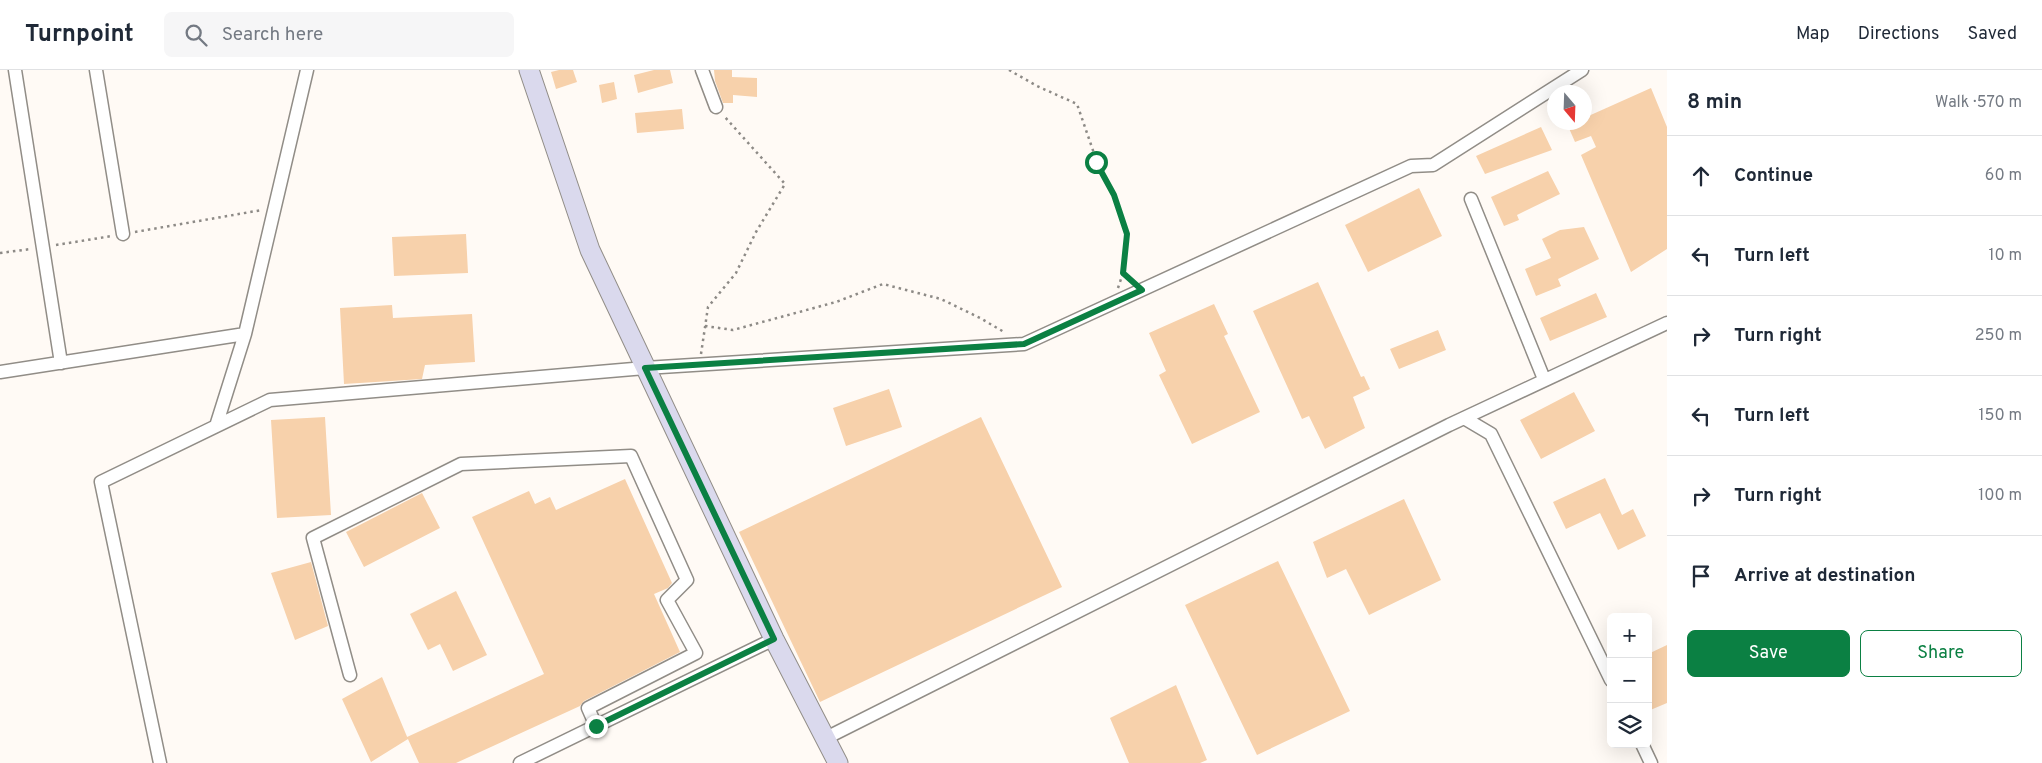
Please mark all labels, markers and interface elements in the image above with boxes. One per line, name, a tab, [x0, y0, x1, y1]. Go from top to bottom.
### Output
search box	[164, 12, 514, 57]
text: Turnpoint	[25, 20, 134, 50]
icon: search	[182, 21, 210, 49]
text: Search here	[222, 23, 323, 47]
text: Map	[1796, 23, 1830, 46]
text: Directions	[1858, 23, 1940, 46]
text: Saved	[1968, 23, 2017, 46]
north arrow	[1547, 85, 1592, 130]
text: 8 min	[1687, 89, 1742, 116]
text: Walk · 570 m	[1935, 93, 2022, 113]
route start	[1085, 151, 1108, 174]
icon: ahead	[1687, 162, 1715, 190]
text: Continue	[1734, 164, 1813, 188]
text: 60 m	[1985, 166, 2022, 186]
icon: left	[1687, 242, 1715, 270]
text: Turn left	[1734, 244, 1810, 268]
text: 10 m	[1988, 246, 2022, 266]
icon: right	[1687, 322, 1715, 350]
text: Turn right	[1734, 324, 1822, 348]
text: 250 m	[1975, 326, 2022, 346]
icon: left	[1687, 402, 1715, 430]
text: Turn left	[1734, 404, 1810, 428]
text: 150 m	[1979, 406, 2022, 426]
icon: right	[1687, 482, 1715, 510]
text: Turn right	[1734, 484, 1822, 508]
text: 100 m	[1978, 486, 2022, 506]
icon: arrive	[1687, 562, 1715, 590]
text: Arrive at destination	[1734, 564, 1915, 588]
map controls	[1607, 613, 1652, 748]
button: +	[1607, 613, 1652, 658]
button: Save	[1687, 630, 1850, 677]
button: Share	[1860, 630, 2022, 677]
button: −	[1607, 658, 1652, 703]
button: layers	[1607, 703, 1652, 748]
route end	[585, 715, 608, 738]

